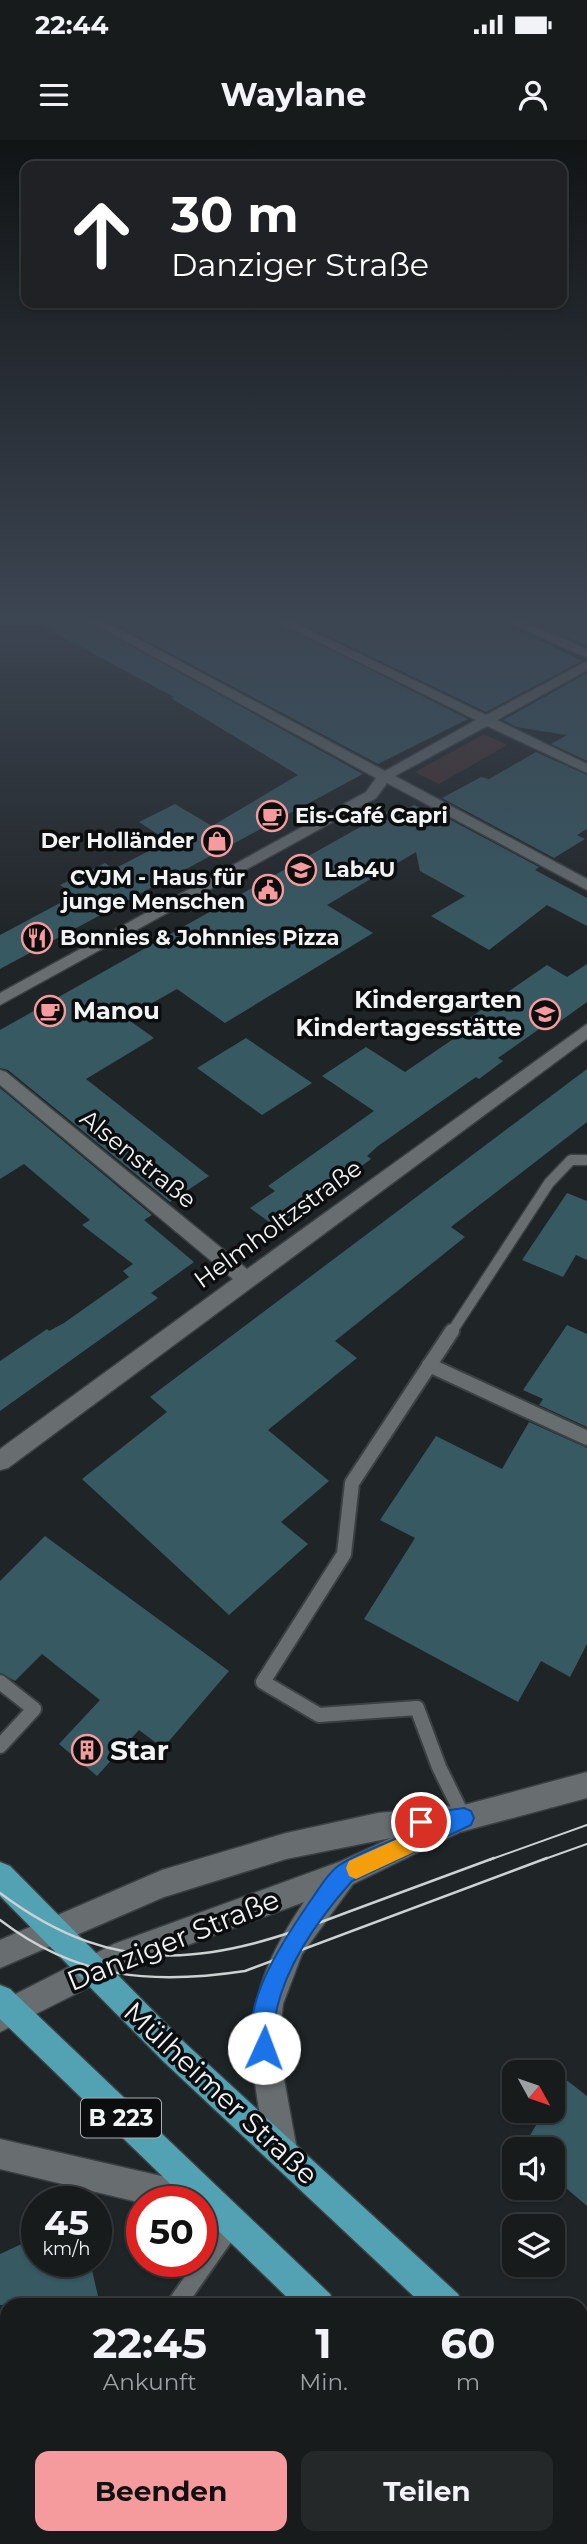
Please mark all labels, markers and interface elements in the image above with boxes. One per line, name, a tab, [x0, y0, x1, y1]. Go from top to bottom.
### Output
text: 22:44	[35, 9, 108, 41]
text: Waylane	[221, 75, 366, 114]
icon: menu	[35, 76, 73, 114]
icon: person	[514, 76, 552, 114]
text: 30 m	[171, 185, 299, 244]
icon: ahead	[56, 189, 147, 280]
text: Danziger Straße	[171, 245, 429, 284]
cafe icon: Eis-Café Capri	[255, 799, 289, 833]
place label: Eis-Café Capri	[295, 803, 448, 828]
shop icon: Der Holländer	[200, 824, 234, 858]
place label: Der Holländer	[41, 828, 194, 853]
school or university icon: Lab4U	[284, 853, 318, 887]
place label: Lab4U	[324, 857, 395, 882]
place label: CVJM - Haus für junge Menschen	[60, 865, 245, 914]
public building icon: CVJM - Haus für junge Menschen	[251, 873, 285, 907]
restaurant icon: Bonnies & Johnnies Pizza	[20, 921, 54, 955]
place label: Bonnies & Johnnies Pizza	[60, 925, 340, 950]
place label: Kindergarten Kindertagesstätte	[295, 985, 522, 1042]
cafe icon: Manou	[33, 994, 67, 1028]
place label: Manou	[73, 996, 160, 1025]
school or university icon: Kindergarten Kindertagesstätte	[528, 997, 562, 1031]
street label: Alsenstraße	[74, 1103, 202, 1214]
street label: Helmholtzstraße	[188, 1153, 367, 1294]
building icon: Star	[70, 1733, 104, 1767]
place label: Star	[110, 1733, 169, 1767]
pin	[391, 1792, 451, 1852]
icon: arrive	[402, 1803, 440, 1841]
street label: Danziger Straße	[62, 1882, 284, 1998]
street label: Mülheimer Straße	[117, 1994, 325, 2192]
position arrow	[227, 2011, 301, 2085]
north arrow	[502, 2060, 565, 2123]
map controls	[502, 2060, 565, 2277]
road number: B 223	[81, 2098, 161, 2137]
button: sound	[502, 2137, 565, 2200]
speed limit sign: 50	[126, 2186, 217, 2277]
text: 45	[44, 2201, 89, 2244]
button: layers	[502, 2214, 565, 2277]
text: km/h	[42, 2238, 91, 2260]
text: 22:45	[92, 2317, 207, 2369]
text: 1	[315, 2317, 332, 2369]
text: 60	[440, 2317, 496, 2369]
text: Ankunft	[103, 2368, 197, 2396]
text: Min.	[299, 2368, 348, 2396]
text: m	[456, 2368, 480, 2396]
button: Beenden	[35, 2451, 287, 2531]
button: Teilen	[301, 2451, 553, 2531]

